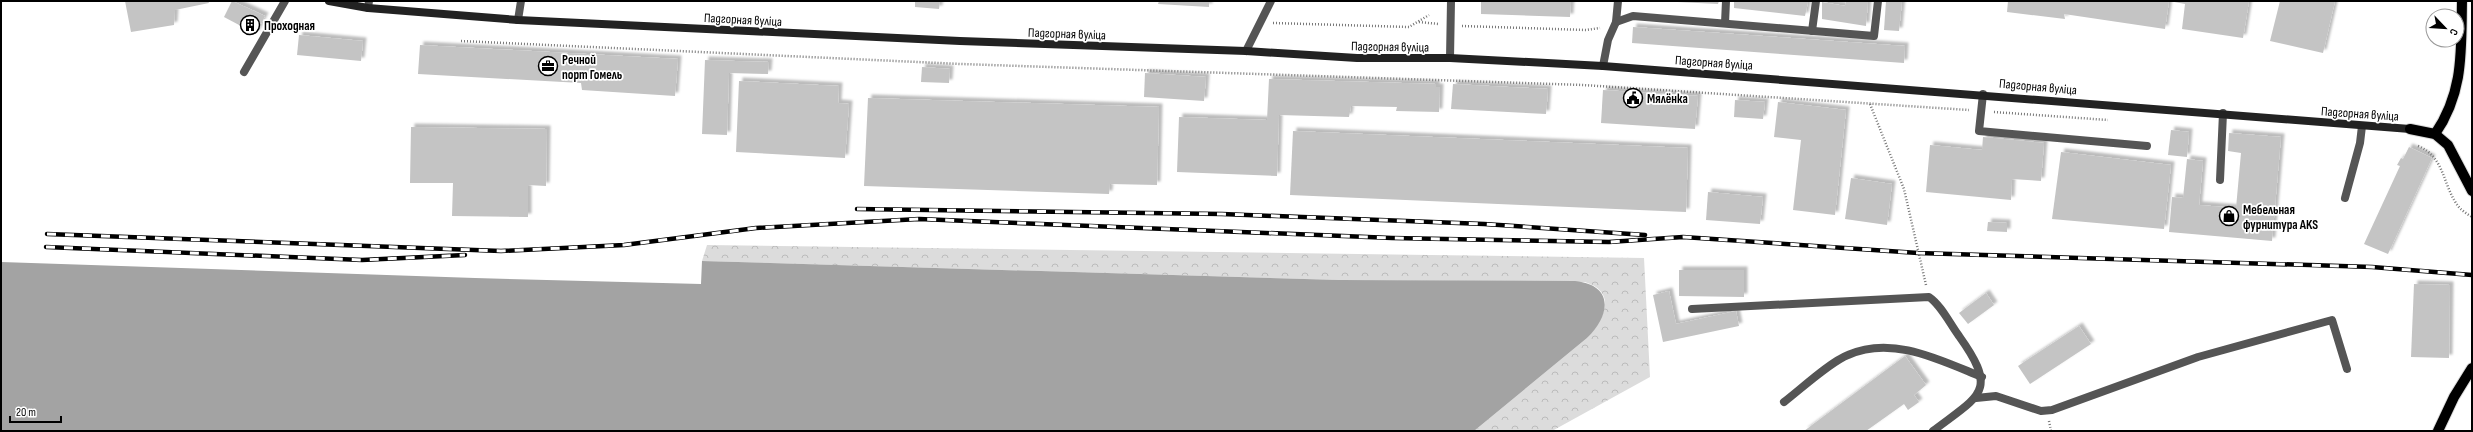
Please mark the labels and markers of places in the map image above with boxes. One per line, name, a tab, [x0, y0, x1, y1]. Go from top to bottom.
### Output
building icon: Проходная	[239, 14, 261, 36]
place label: Проходная	[264, 18, 315, 34]
place label: Речной порт Гомель	[562, 52, 623, 83]
office icon: Речной порт Гомель	[537, 55, 559, 77]
public building icon: Мялёнка	[1622, 87, 1644, 109]
place label: Мялёнка	[1647, 91, 1688, 107]
place label: Мебельная фурнитура AKS	[2243, 202, 2318, 233]
shop icon: Мебельная фурнитура AKS	[2218, 205, 2240, 227]

